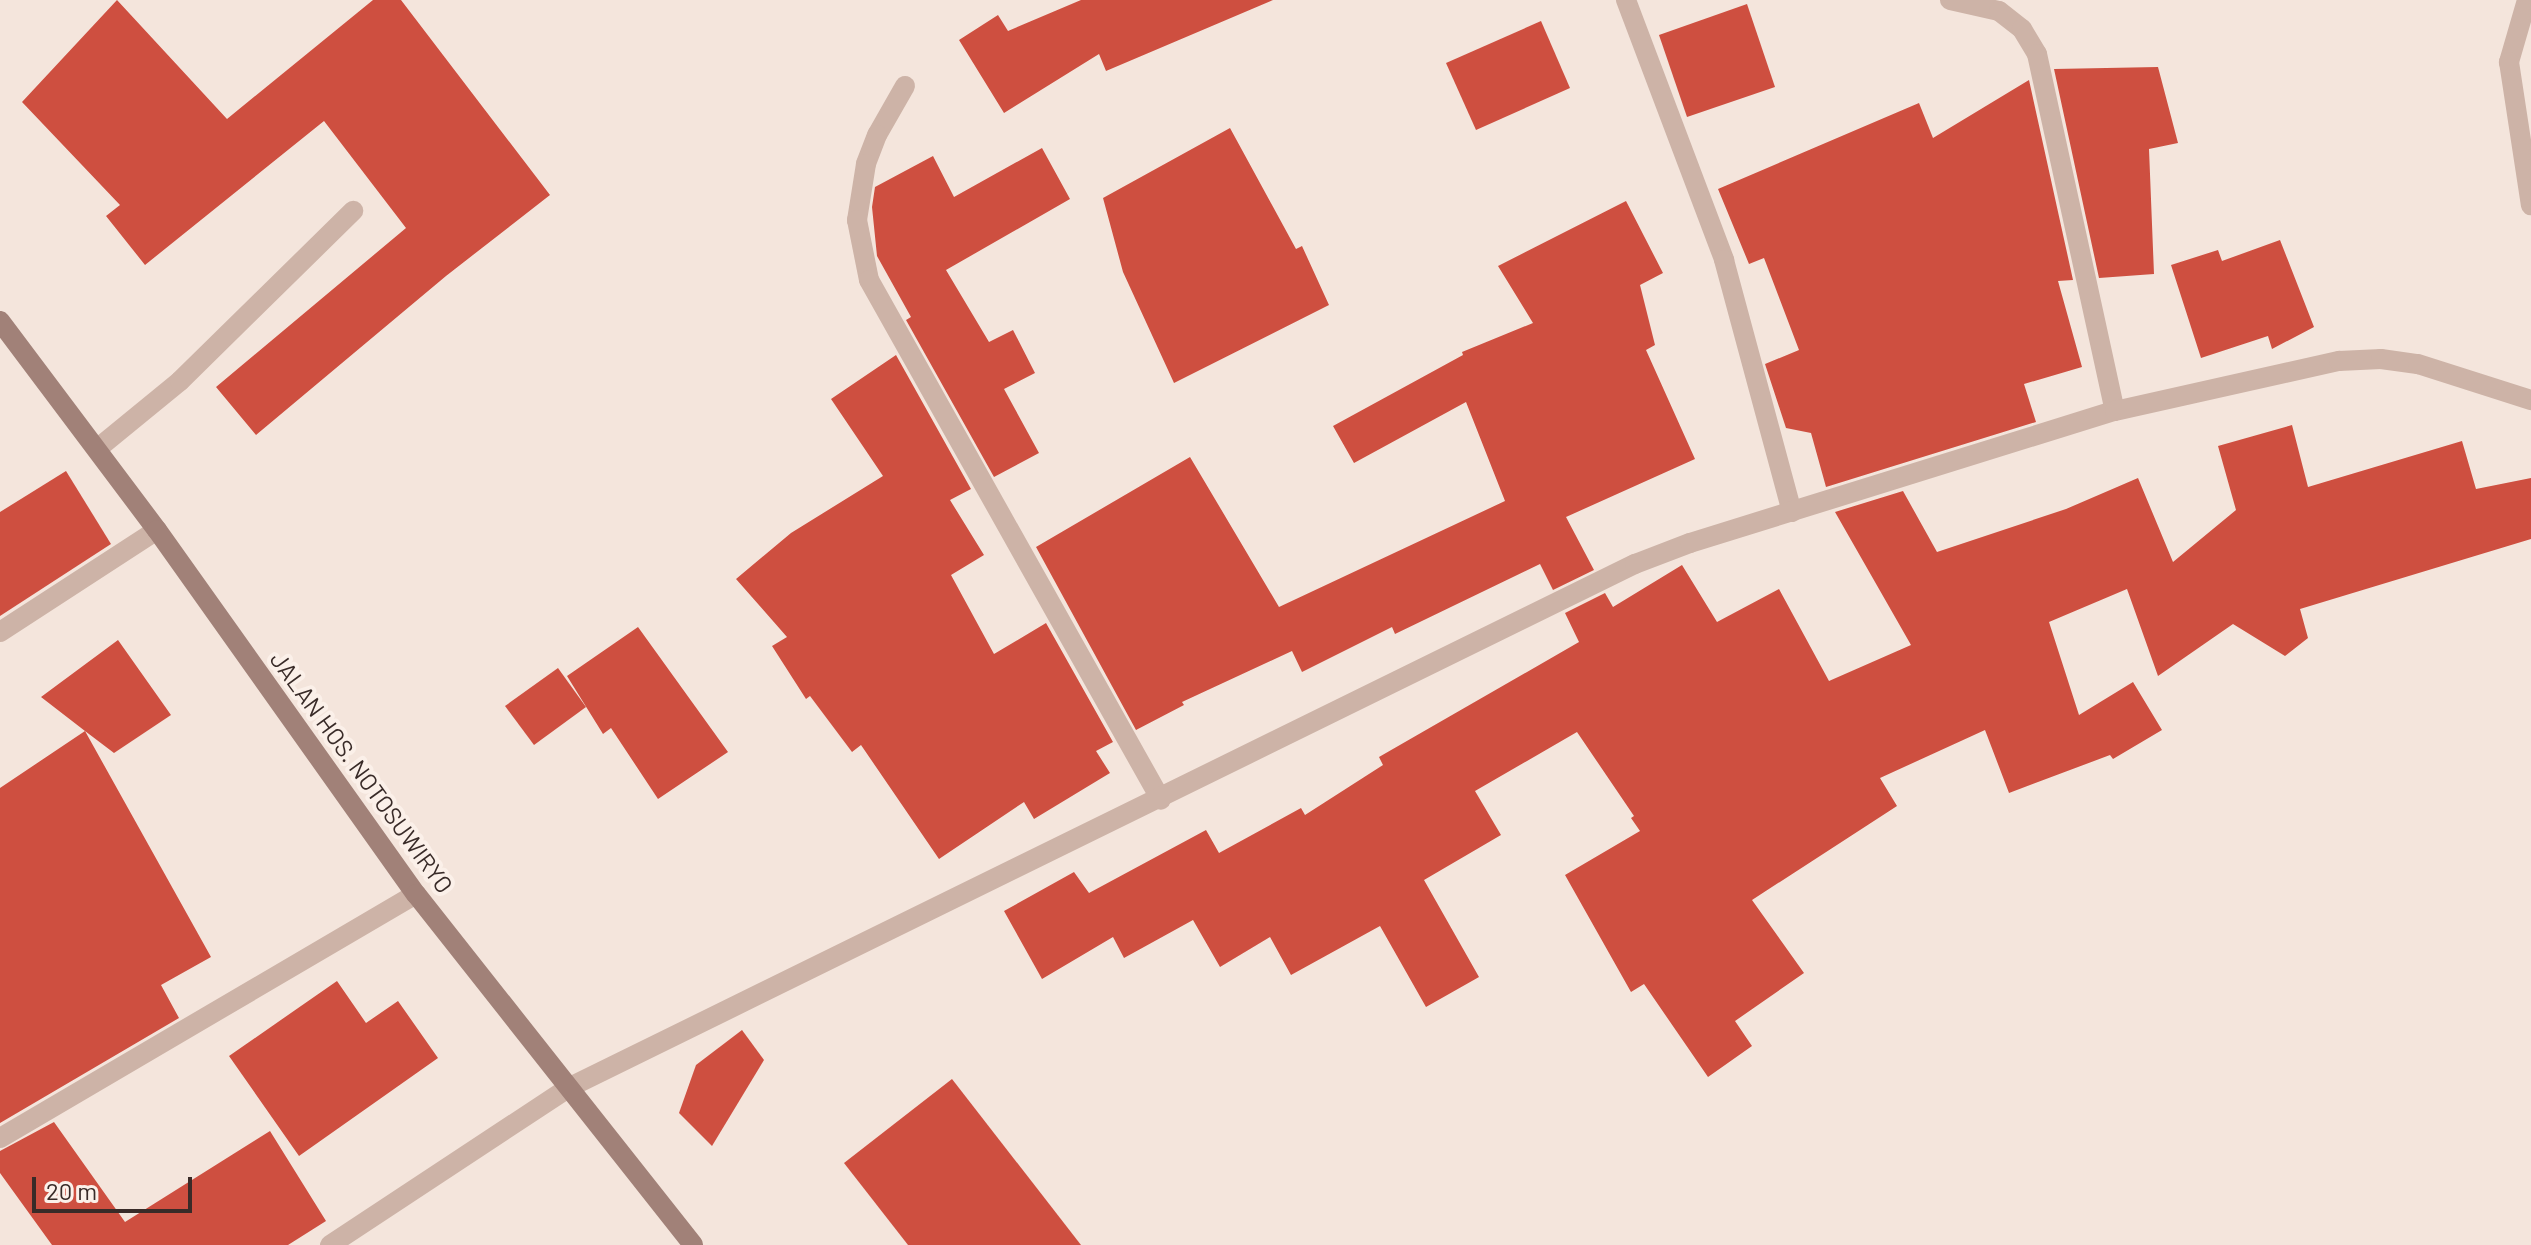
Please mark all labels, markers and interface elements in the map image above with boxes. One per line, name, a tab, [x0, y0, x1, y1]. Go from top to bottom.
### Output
street label: JALAN HOS. NOTOSUWIRYO	[265, 646, 459, 898]
scale bar	[36, 1161, 196, 1211]
text: 20 m	[46, 1176, 97, 1205]

